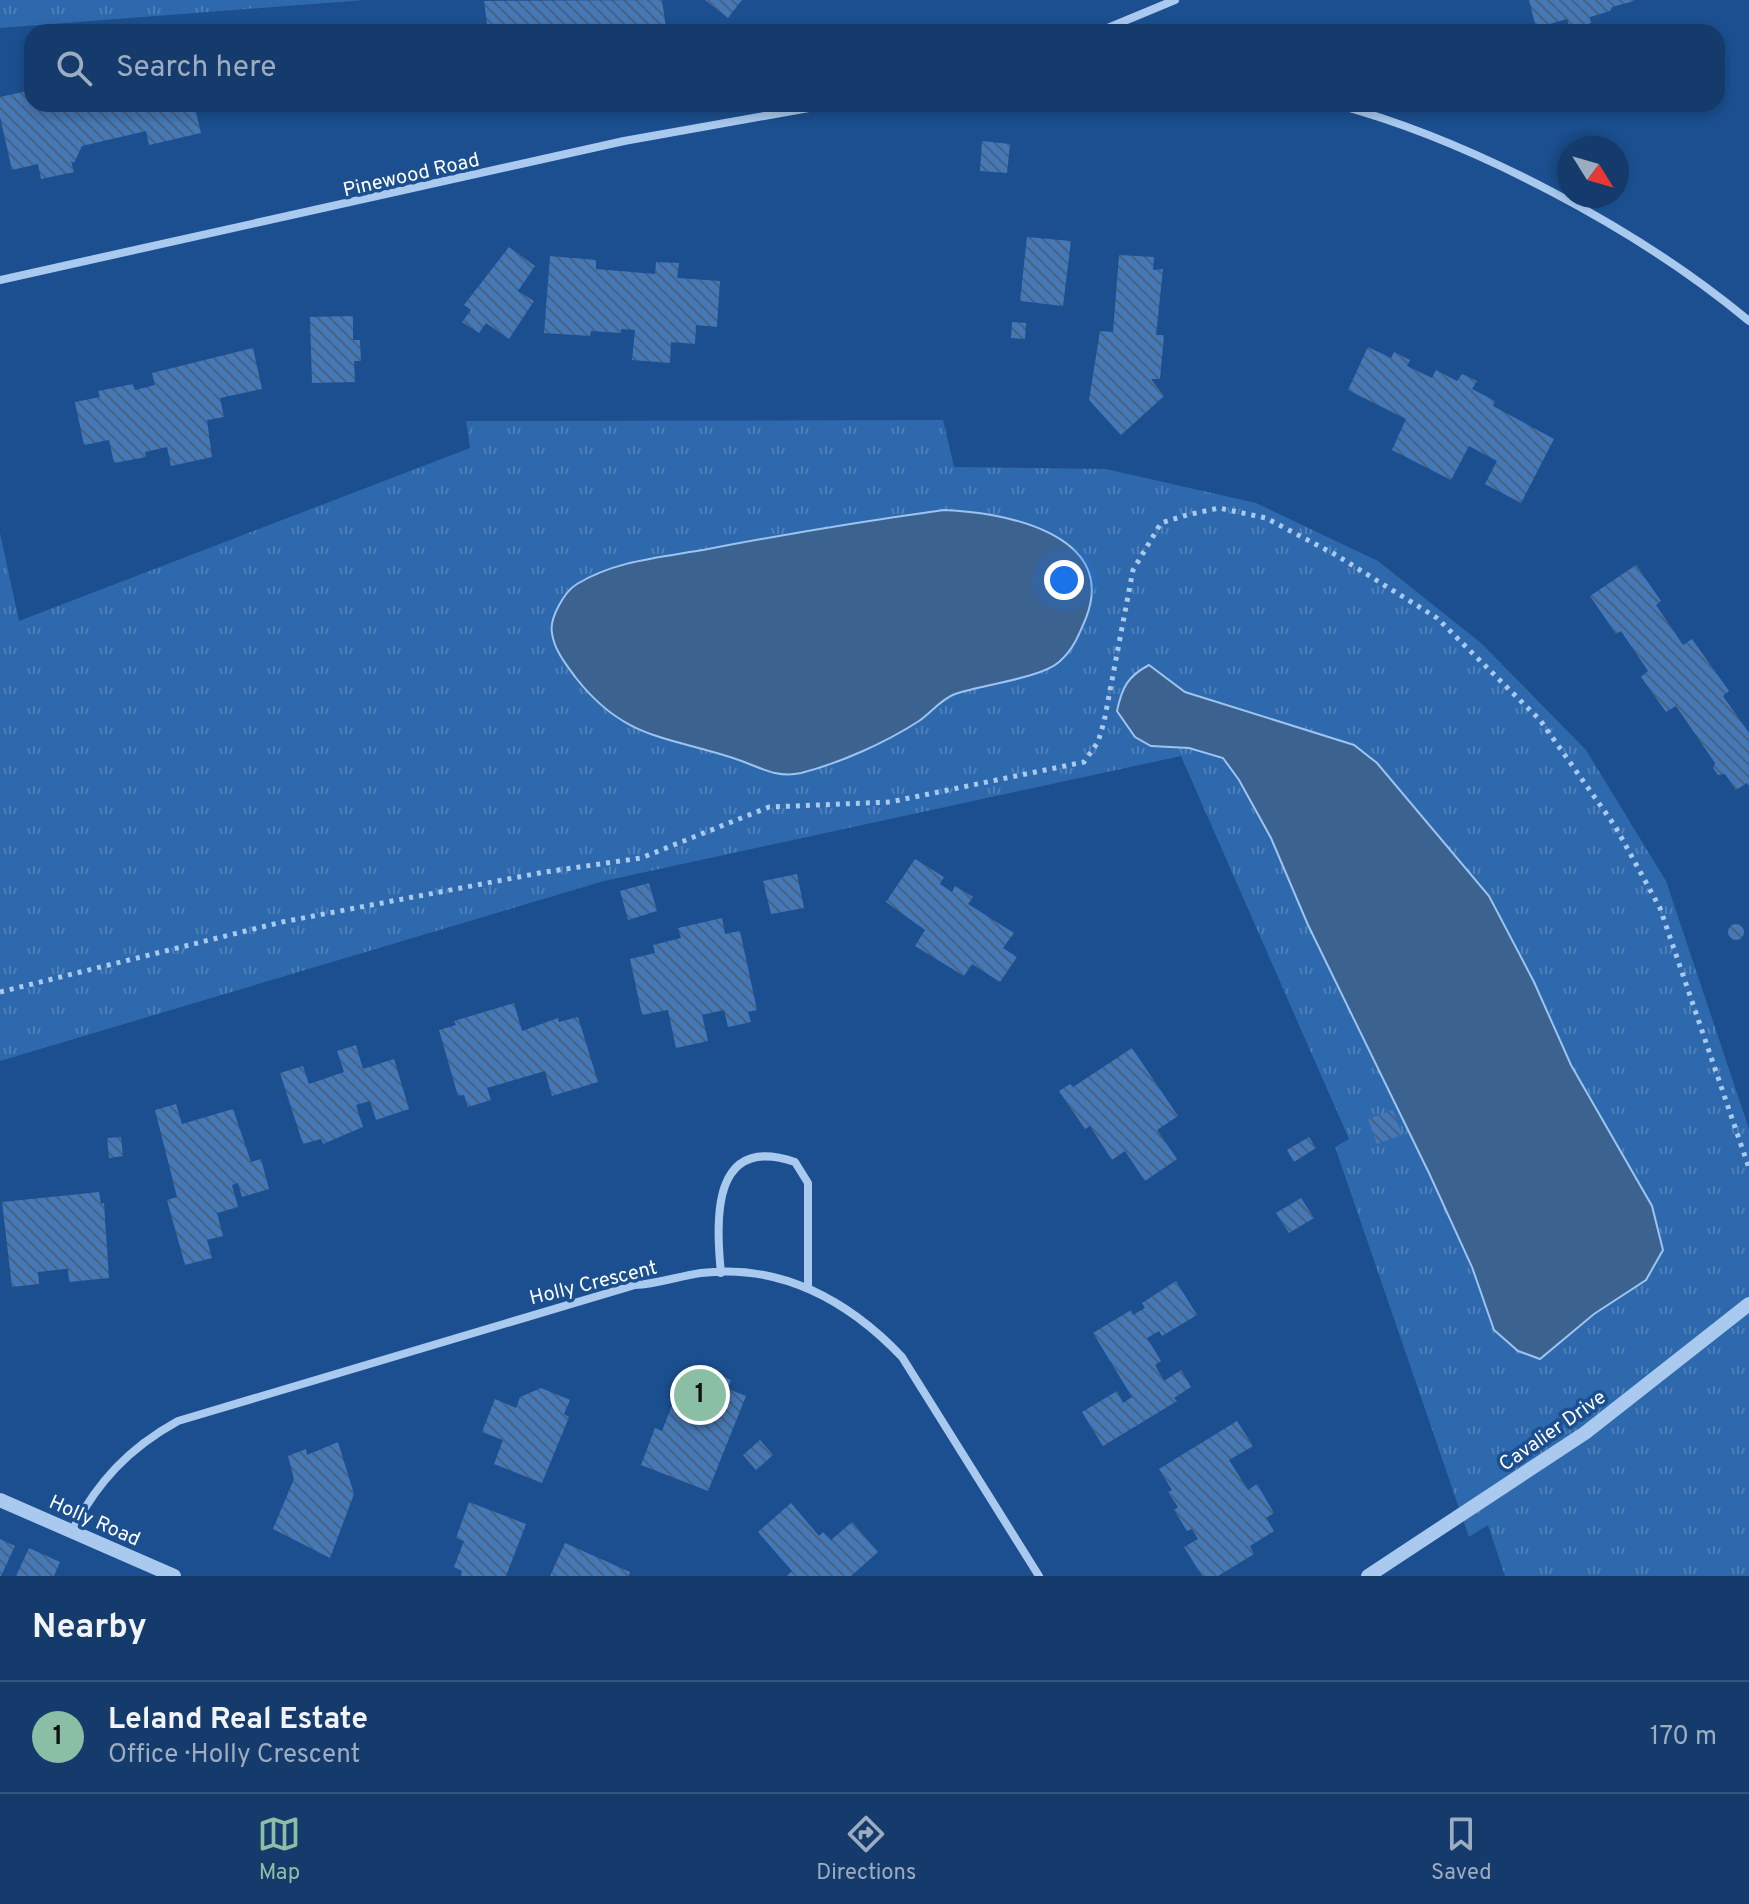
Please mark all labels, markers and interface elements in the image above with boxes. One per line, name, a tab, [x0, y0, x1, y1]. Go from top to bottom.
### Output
search box	[24, 24, 1725, 112]
icon: search	[52, 46, 96, 90]
text: Search here	[116, 50, 276, 87]
north arrow	[1557, 136, 1629, 208]
street label: Pinewood Road	[341, 148, 482, 204]
your location	[1044, 560, 1084, 600]
street label: Holly Crescent	[527, 1256, 660, 1312]
pin: 1	[674, 1365, 726, 1425]
street label: Cavalier Drive	[1495, 1385, 1612, 1478]
street label: Holly Road	[44, 1490, 144, 1553]
text: Nearby	[32, 1607, 147, 1650]
text: Leland Real Estate	[108, 1702, 368, 1739]
text: 1	[53, 1721, 63, 1754]
text: 170 m	[1650, 1721, 1717, 1754]
text: Office · Holly Crescent	[108, 1739, 360, 1772]
tab: Map	[257, 1812, 301, 1887]
tab: Directions	[816, 1812, 916, 1887]
tab: Saved	[1431, 1812, 1492, 1887]

